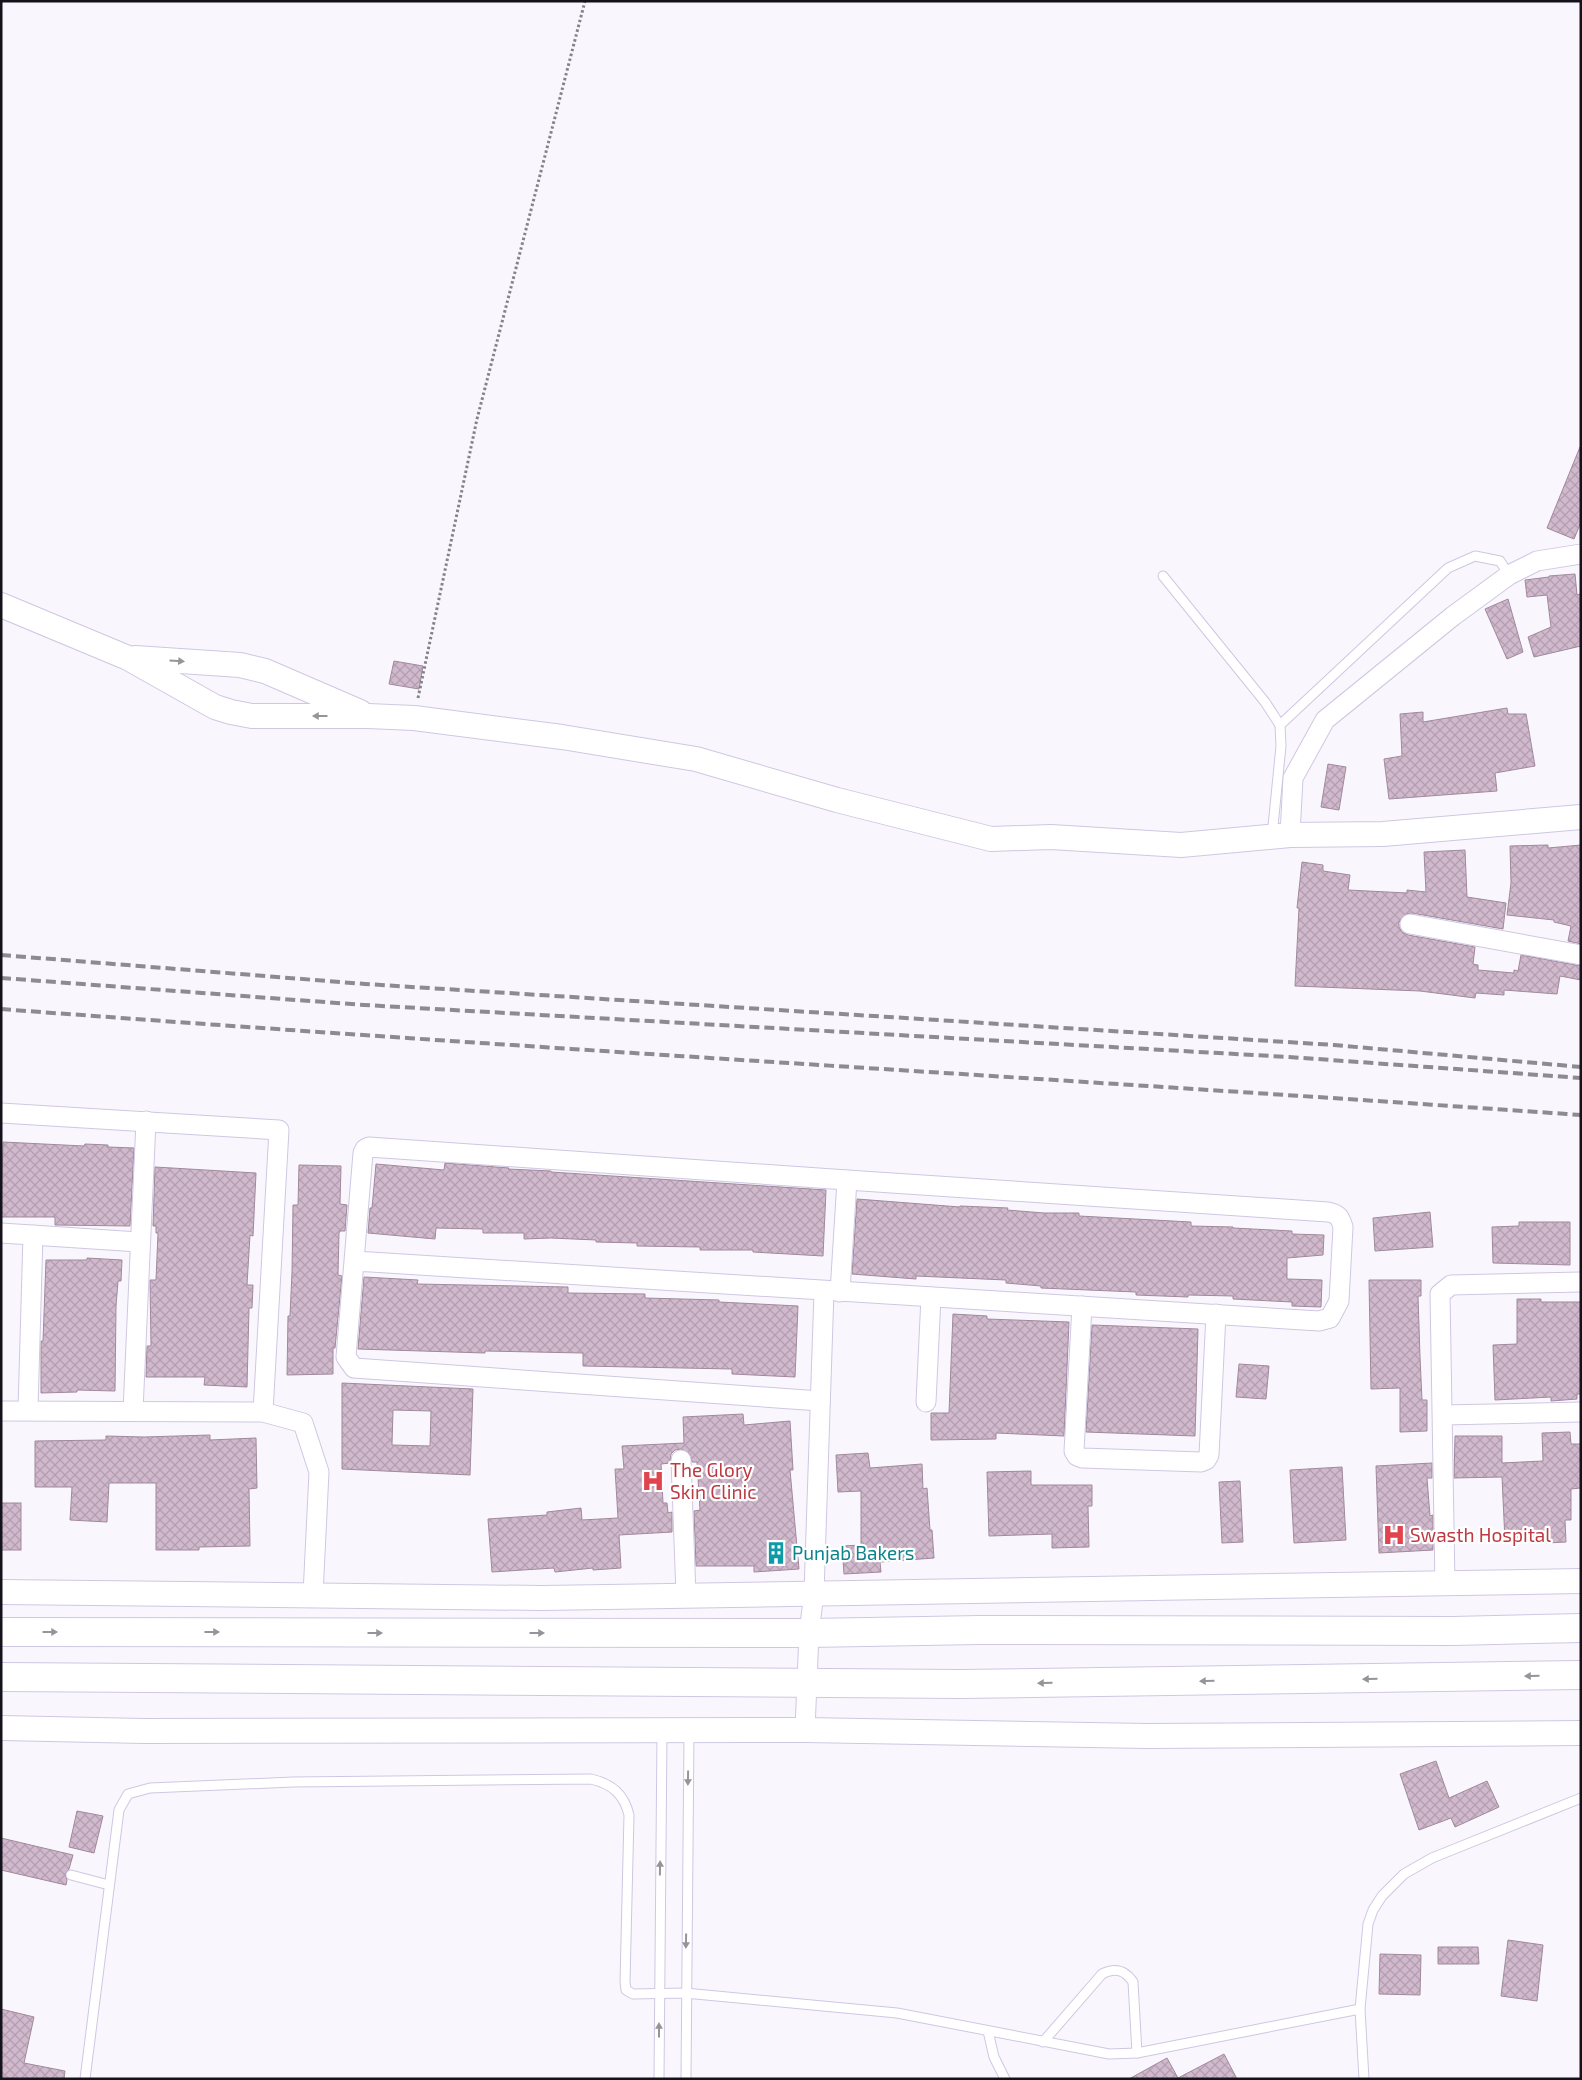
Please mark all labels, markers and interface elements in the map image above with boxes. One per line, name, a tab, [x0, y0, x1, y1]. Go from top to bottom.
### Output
one-way arrow	[169, 657, 185, 665]
one-way arrow	[311, 712, 327, 720]
place label: The Glory Skin Clinic	[670, 1458, 757, 1503]
hospital icon: The Glory Skin Clinic	[640, 1468, 666, 1494]
hospital icon: Swasth Hospital	[1381, 1522, 1407, 1548]
place label: Swasth Hospital	[1410, 1523, 1551, 1546]
building icon: Punjab Bakers	[763, 1540, 789, 1566]
place label: Punjab Bakers	[792, 1541, 914, 1564]
one-way arrow	[42, 1628, 58, 1636]
one-way arrow	[205, 1628, 221, 1636]
one-way arrow	[367, 1629, 383, 1637]
one-way arrow	[530, 1629, 546, 1637]
one-way arrow	[1524, 1672, 1540, 1680]
one-way arrow	[1361, 1675, 1377, 1683]
one-way arrow	[1199, 1677, 1215, 1685]
one-way arrow	[1036, 1679, 1052, 1687]
one-way arrow	[684, 1770, 692, 1786]
one-way arrow	[656, 1859, 664, 1875]
one-way arrow	[682, 1933, 690, 1949]
one-way arrow	[655, 2022, 663, 2038]

